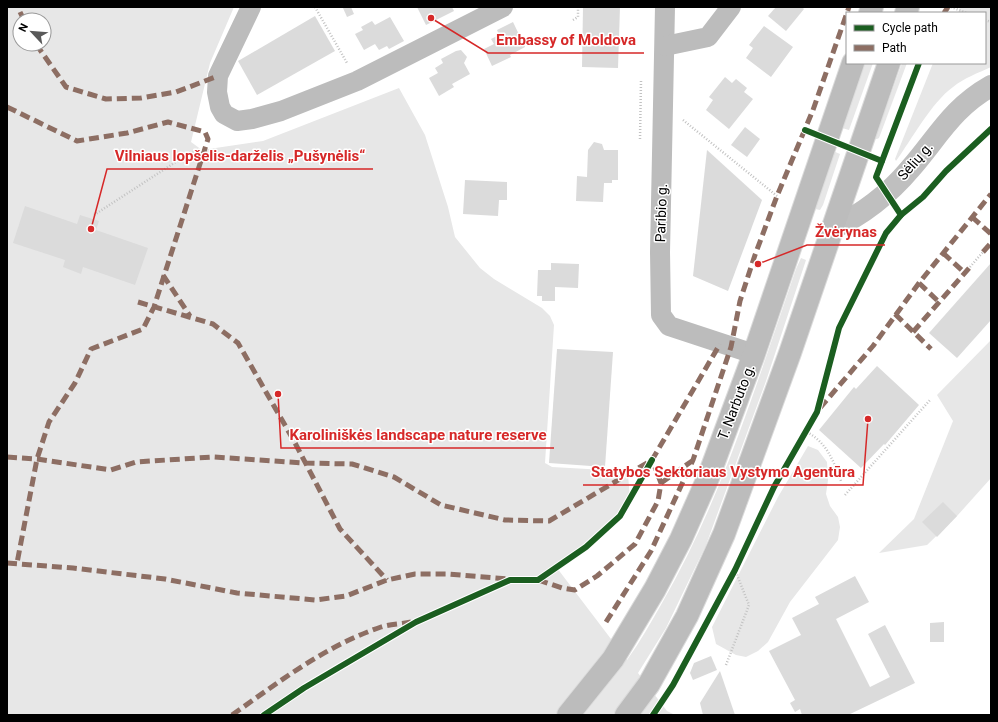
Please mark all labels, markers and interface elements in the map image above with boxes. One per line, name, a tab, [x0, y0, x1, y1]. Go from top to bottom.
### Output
north arrow	[12, 12, 52, 52]
legend	[846, 12, 986, 64]
text: N	[16, 21, 31, 34]
text: Cycle path	[882, 21, 938, 35]
callout: Embassy of Moldova	[488, 26, 644, 53]
text: Embassy of Moldova	[496, 31, 636, 49]
text: Path	[882, 41, 907, 55]
street label: Sėlių g.	[894, 139, 936, 183]
callout: Vilniaus lopšelis-darželis „Pušynėlis“	[107, 142, 373, 169]
text: Vilniaus lopšelis-darželis „Pušynėlis“	[115, 147, 365, 165]
street label: Paribio g.	[652, 183, 670, 243]
callout: Žvėrynas	[807, 218, 885, 245]
text: Žvėrynas	[815, 223, 877, 241]
street label: T. Narbuto g.	[714, 362, 758, 442]
callout: Karoliniškės landscape nature reserve	[281, 421, 554, 448]
text: Karoliniškės landscape nature reserve	[290, 426, 546, 444]
callout: Statybos Sektoriaus Vystymo Agentūra	[583, 458, 863, 485]
text: Statybos Sektoriaus Vystymo Agentūra	[591, 463, 855, 481]

